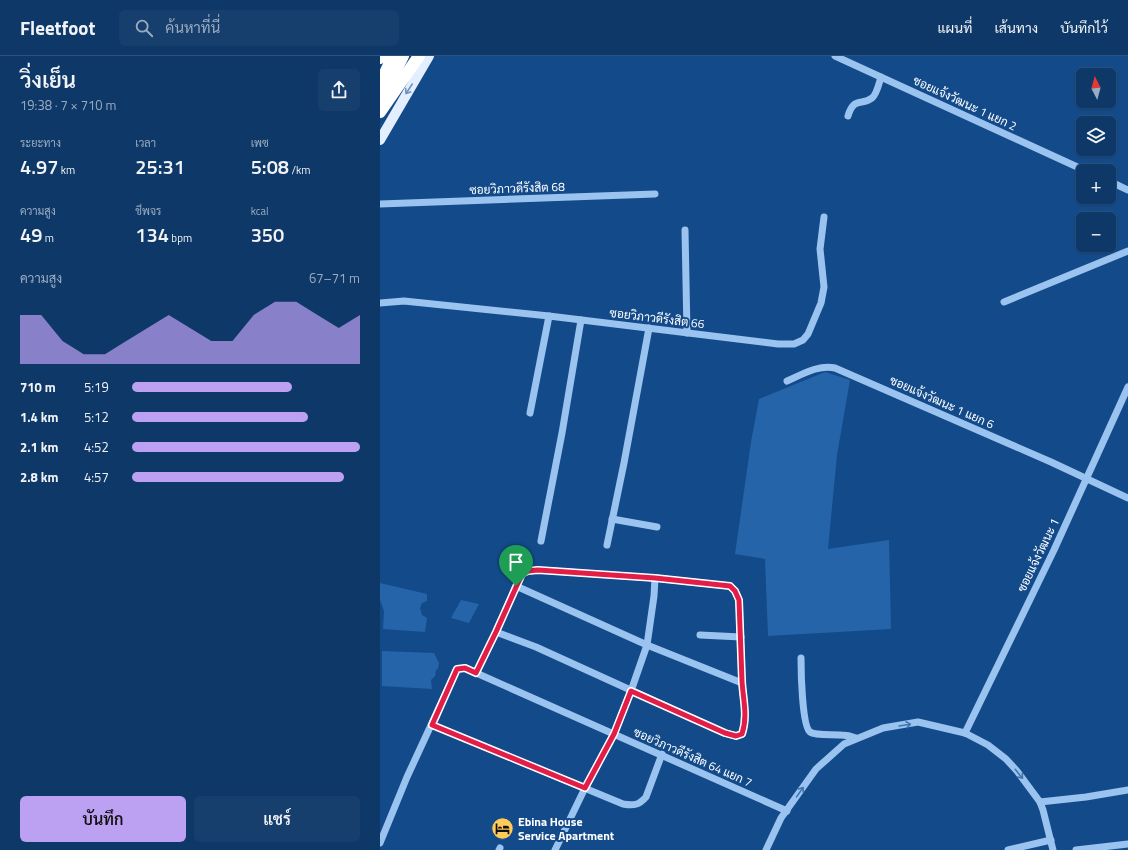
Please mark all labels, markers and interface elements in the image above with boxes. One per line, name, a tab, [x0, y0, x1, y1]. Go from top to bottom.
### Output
search box	[119, 10, 399, 46]
text: Fleetfoot	[20, 13, 95, 42]
text: ค้นหาที่นี่	[165, 16, 220, 39]
icon: search	[133, 17, 155, 39]
text: แผนที่	[937, 17, 972, 38]
text: เส้นทาง	[994, 17, 1038, 38]
text: บันทึกไว้	[1060, 17, 1108, 38]
text: วิ่งเย็น	[20, 63, 76, 97]
north arrow	[1076, 68, 1116, 108]
map controls	[1076, 68, 1116, 252]
button: share	[318, 69, 360, 111]
street label: ซอยแจ้งวัฒนะ 1 แยก 2	[910, 71, 1020, 135]
one-way arrow	[405, 83, 413, 94]
text: 19:38 · 7 × 710 m	[20, 95, 116, 115]
button: layers	[1076, 116, 1116, 156]
text: ระยะทาง	[20, 135, 61, 151]
text: เวลา	[135, 135, 156, 151]
text: เพซ	[251, 135, 269, 151]
text: 4.97	[20, 151, 58, 182]
text: 25:31	[135, 151, 185, 182]
text: 5:08	[251, 151, 289, 182]
text: km	[58, 162, 75, 178]
text: /km	[289, 162, 310, 178]
button: +	[1076, 164, 1116, 204]
street label: ซอยวิภาวดีรังสิต 68	[469, 177, 565, 199]
text: ความสูง	[20, 203, 56, 219]
text: ชีพจร	[135, 203, 161, 219]
text: kcal	[251, 203, 269, 219]
button: −	[1076, 212, 1116, 252]
text: 49	[20, 219, 42, 250]
text: 134	[135, 219, 169, 250]
text: 350	[251, 219, 284, 250]
text: m	[42, 230, 54, 246]
text: bpm	[169, 230, 192, 246]
text: ความสูง	[20, 268, 62, 288]
text: 67–71 m	[309, 268, 360, 288]
street label: ซอยวิภาวดีรังสิต 66	[608, 303, 706, 333]
street label: ซอยแจ้งวัฒนะ 1 แยก 6	[887, 370, 998, 434]
text: 710 m	[20, 377, 56, 397]
text: 5:19	[84, 377, 109, 397]
text: 1.4 km	[20, 407, 58, 427]
text: 5:12	[84, 407, 109, 427]
text: 2.1 km	[20, 437, 58, 457]
text: 4:52	[84, 437, 109, 457]
text: 2.8 km	[20, 467, 58, 487]
text: 4:57	[84, 467, 109, 487]
street label: ซอยแจ้งวัฒนะ 1	[1012, 515, 1064, 595]
pin	[499, 545, 533, 586]
icon: arrive	[505, 551, 527, 573]
one-way arrow	[898, 720, 911, 728]
street label: ซอยวิภาวดีรังสิต 64 แยก 7	[631, 722, 755, 792]
one-way arrow	[1014, 768, 1023, 779]
one-way arrow	[796, 787, 804, 798]
button: บันทึก	[20, 796, 186, 842]
button: แชร์	[194, 796, 360, 842]
place label: Ebina House Service Apartment	[518, 812, 615, 845]
hotel icon: Ebina House Service Apartment	[490, 815, 516, 841]

